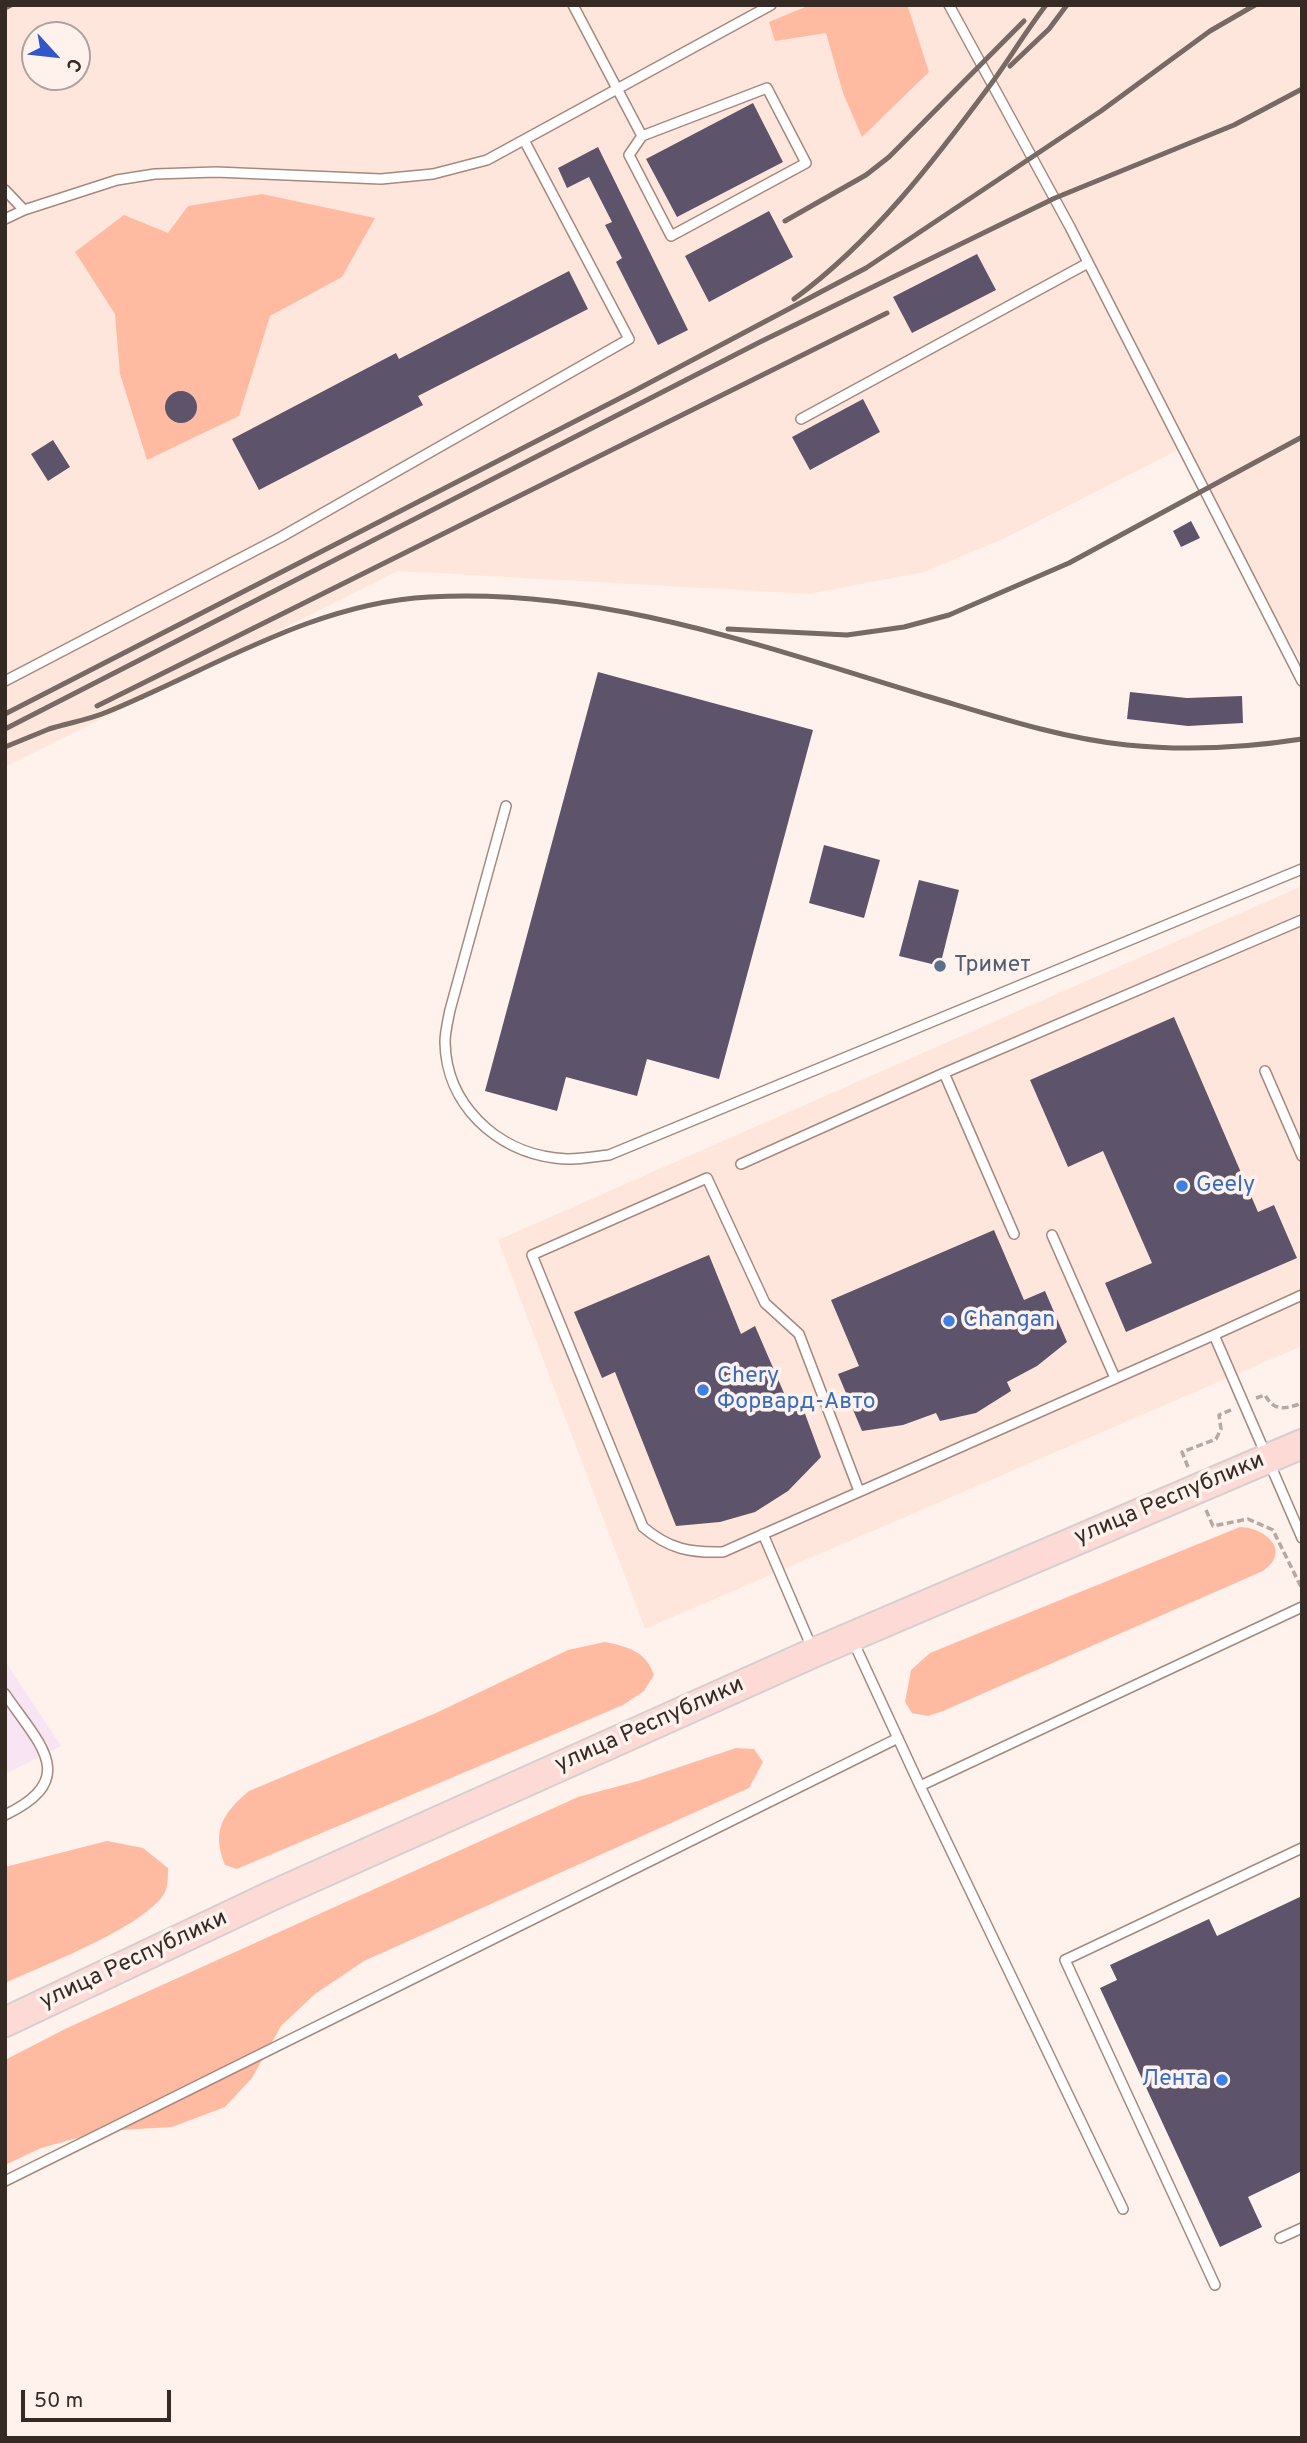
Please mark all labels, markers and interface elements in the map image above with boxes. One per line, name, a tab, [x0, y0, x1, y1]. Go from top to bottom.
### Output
north arrow	[21, 21, 91, 91]
text: С	[59, 54, 86, 75]
place label: Тримет	[954, 952, 1031, 980]
marker: Тримет	[932, 958, 948, 974]
place label: Geely	[1196, 1172, 1255, 1200]
marker: Geely	[1174, 1178, 1190, 1194]
place label: Changan	[963, 1307, 1055, 1335]
marker: Changan	[941, 1313, 957, 1329]
place label: Chery Форвард-Авто	[717, 1363, 876, 1417]
marker: Chery Форвард-Авто	[695, 1382, 711, 1398]
street label: улица Республики	[1071, 1448, 1269, 1552]
street label: улица Республики	[551, 1672, 749, 1780]
street label: улица Республики	[36, 1905, 232, 2017]
place label: Лента	[1141, 2066, 1208, 2094]
marker: Лента	[1214, 2072, 1230, 2088]
scale bar	[24, 2376, 175, 2420]
text: 50 m	[34, 2388, 83, 2415]

